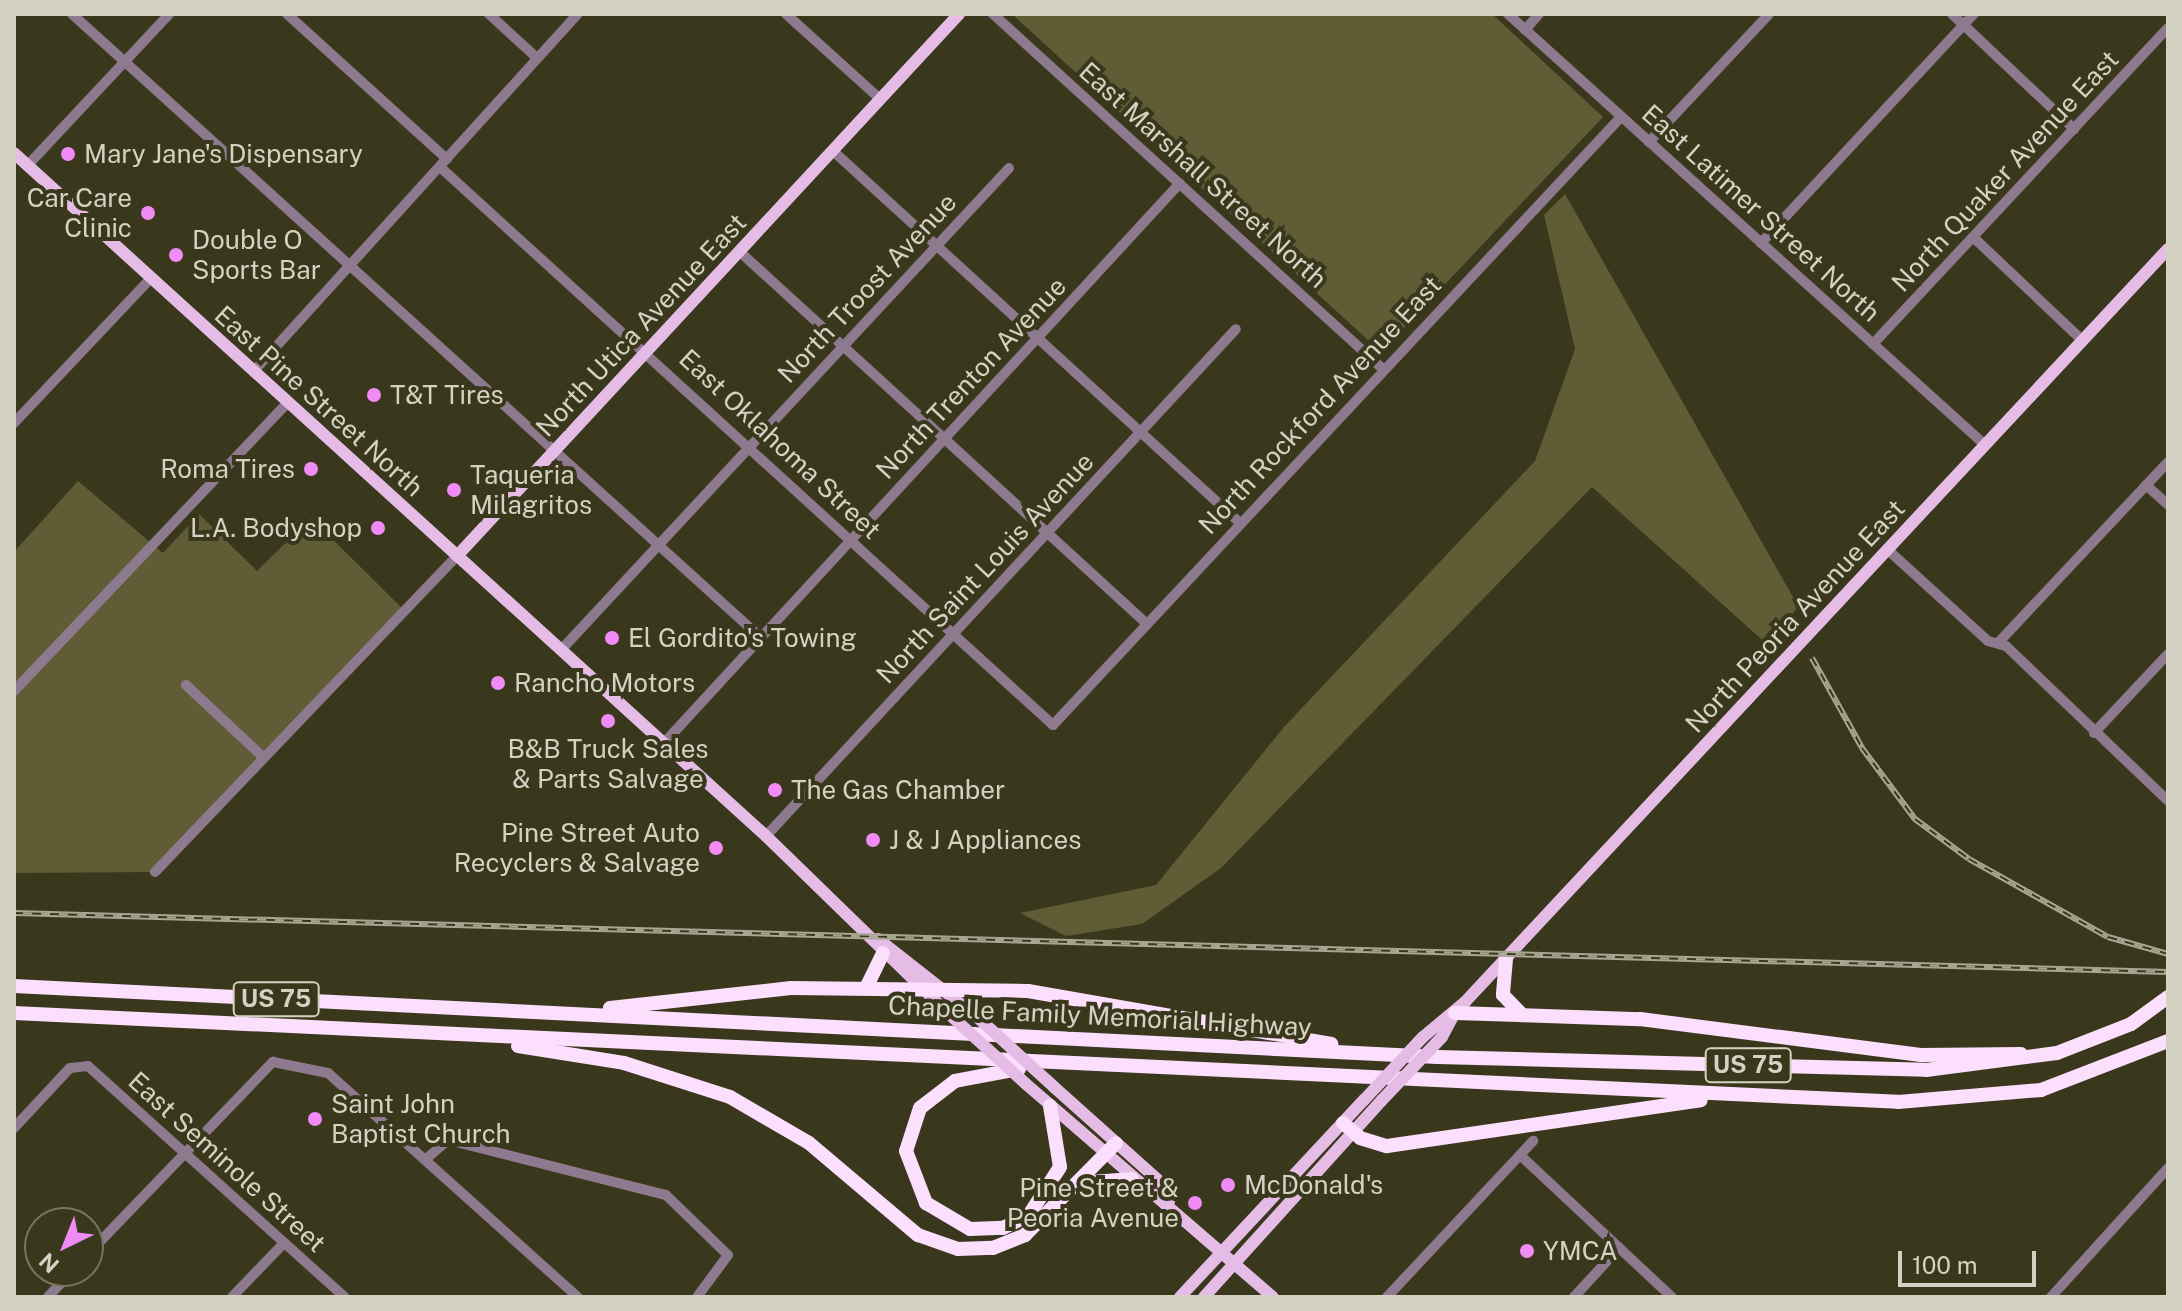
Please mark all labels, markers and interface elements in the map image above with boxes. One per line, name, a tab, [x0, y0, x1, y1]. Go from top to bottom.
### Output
street label: North Quaker Avenue East	[1885, 44, 2125, 298]
street label: East Marshall Street North	[1073, 56, 1333, 294]
street label: East Latimer Street North	[1636, 98, 1886, 328]
place label: Mary Jane's Dispensary	[84, 138, 363, 170]
marker: Mary Jane's Dispensary	[59, 145, 77, 163]
place label: Car Care Clinic	[27, 182, 132, 244]
street label: North Troost Avenue	[771, 187, 963, 389]
marker: Car Care Clinic	[139, 204, 157, 222]
street label: North Utica Avenue East	[529, 207, 753, 443]
place label: Double O Sports Bar	[192, 224, 321, 286]
marker: Double O Sports Bar	[167, 246, 185, 264]
street label: North Rockford Avenue East	[1192, 269, 1448, 541]
street label: North Trenton Avenue	[870, 271, 1072, 485]
street label: East Pine Street North	[208, 299, 430, 503]
street label: East Oklahoma Street	[673, 343, 887, 545]
place label: T&T Tires	[390, 379, 504, 411]
marker: T&T Tires	[365, 386, 383, 404]
street label: North Saint Louis Avenue	[870, 446, 1100, 690]
place label: Roma Tires	[160, 453, 295, 485]
place label: Taqueria Milagritos	[470, 459, 592, 520]
marker: Roma Tires	[302, 460, 320, 478]
marker: Taqueria Milagritos	[445, 481, 463, 499]
street label: North Peoria Avenue East	[1679, 493, 1911, 739]
place label: L.A. Bodyshop	[190, 512, 362, 544]
marker: L.A. Bodyshop	[369, 519, 387, 537]
place label: El Gordito's Towing	[628, 622, 857, 654]
marker: El Gordito's Towing	[603, 629, 621, 647]
place label: Rancho Motors	[514, 667, 695, 699]
marker: Rancho Motors	[489, 674, 507, 692]
marker: B&B Truck Sales & Parts Salvage	[599, 712, 617, 730]
place label: B&B Truck Sales & Parts Salvage	[508, 733, 708, 794]
place label: The Gas Chamber	[791, 774, 1005, 806]
marker: The Gas Chamber	[766, 781, 784, 799]
place label: Pine Street Auto Recyclers & Salvage	[454, 817, 700, 878]
place label: J & J Appliances	[889, 824, 1081, 856]
marker: J & J Appliances	[864, 831, 882, 849]
marker: Pine Street Auto Recyclers & Salvage	[707, 839, 725, 857]
road number: US 75	[232, 979, 320, 1019]
street label: Chapelle Family Memorial Highway	[887, 989, 1313, 1043]
road number: US 75	[1704, 1045, 1792, 1085]
street label: East Seminole Street	[122, 1065, 332, 1259]
place label: Saint John Baptist Church	[331, 1088, 511, 1150]
marker: Saint John Baptist Church	[306, 1110, 324, 1128]
place label: McDonald's	[1244, 1169, 1383, 1201]
place label: Pine Street & Peoria Avenue	[1007, 1172, 1179, 1234]
marker: McDonald's	[1219, 1176, 1237, 1194]
marker: Pine Street & Peoria Avenue	[1186, 1194, 1204, 1212]
north arrow	[24, 1207, 104, 1287]
place label: YMCA	[1543, 1235, 1618, 1267]
scale bar	[1902, 1235, 2040, 1285]
marker: YMCA	[1518, 1242, 1536, 1260]
text: N	[34, 1248, 64, 1278]
text: 100 m	[1912, 1251, 1978, 1279]

